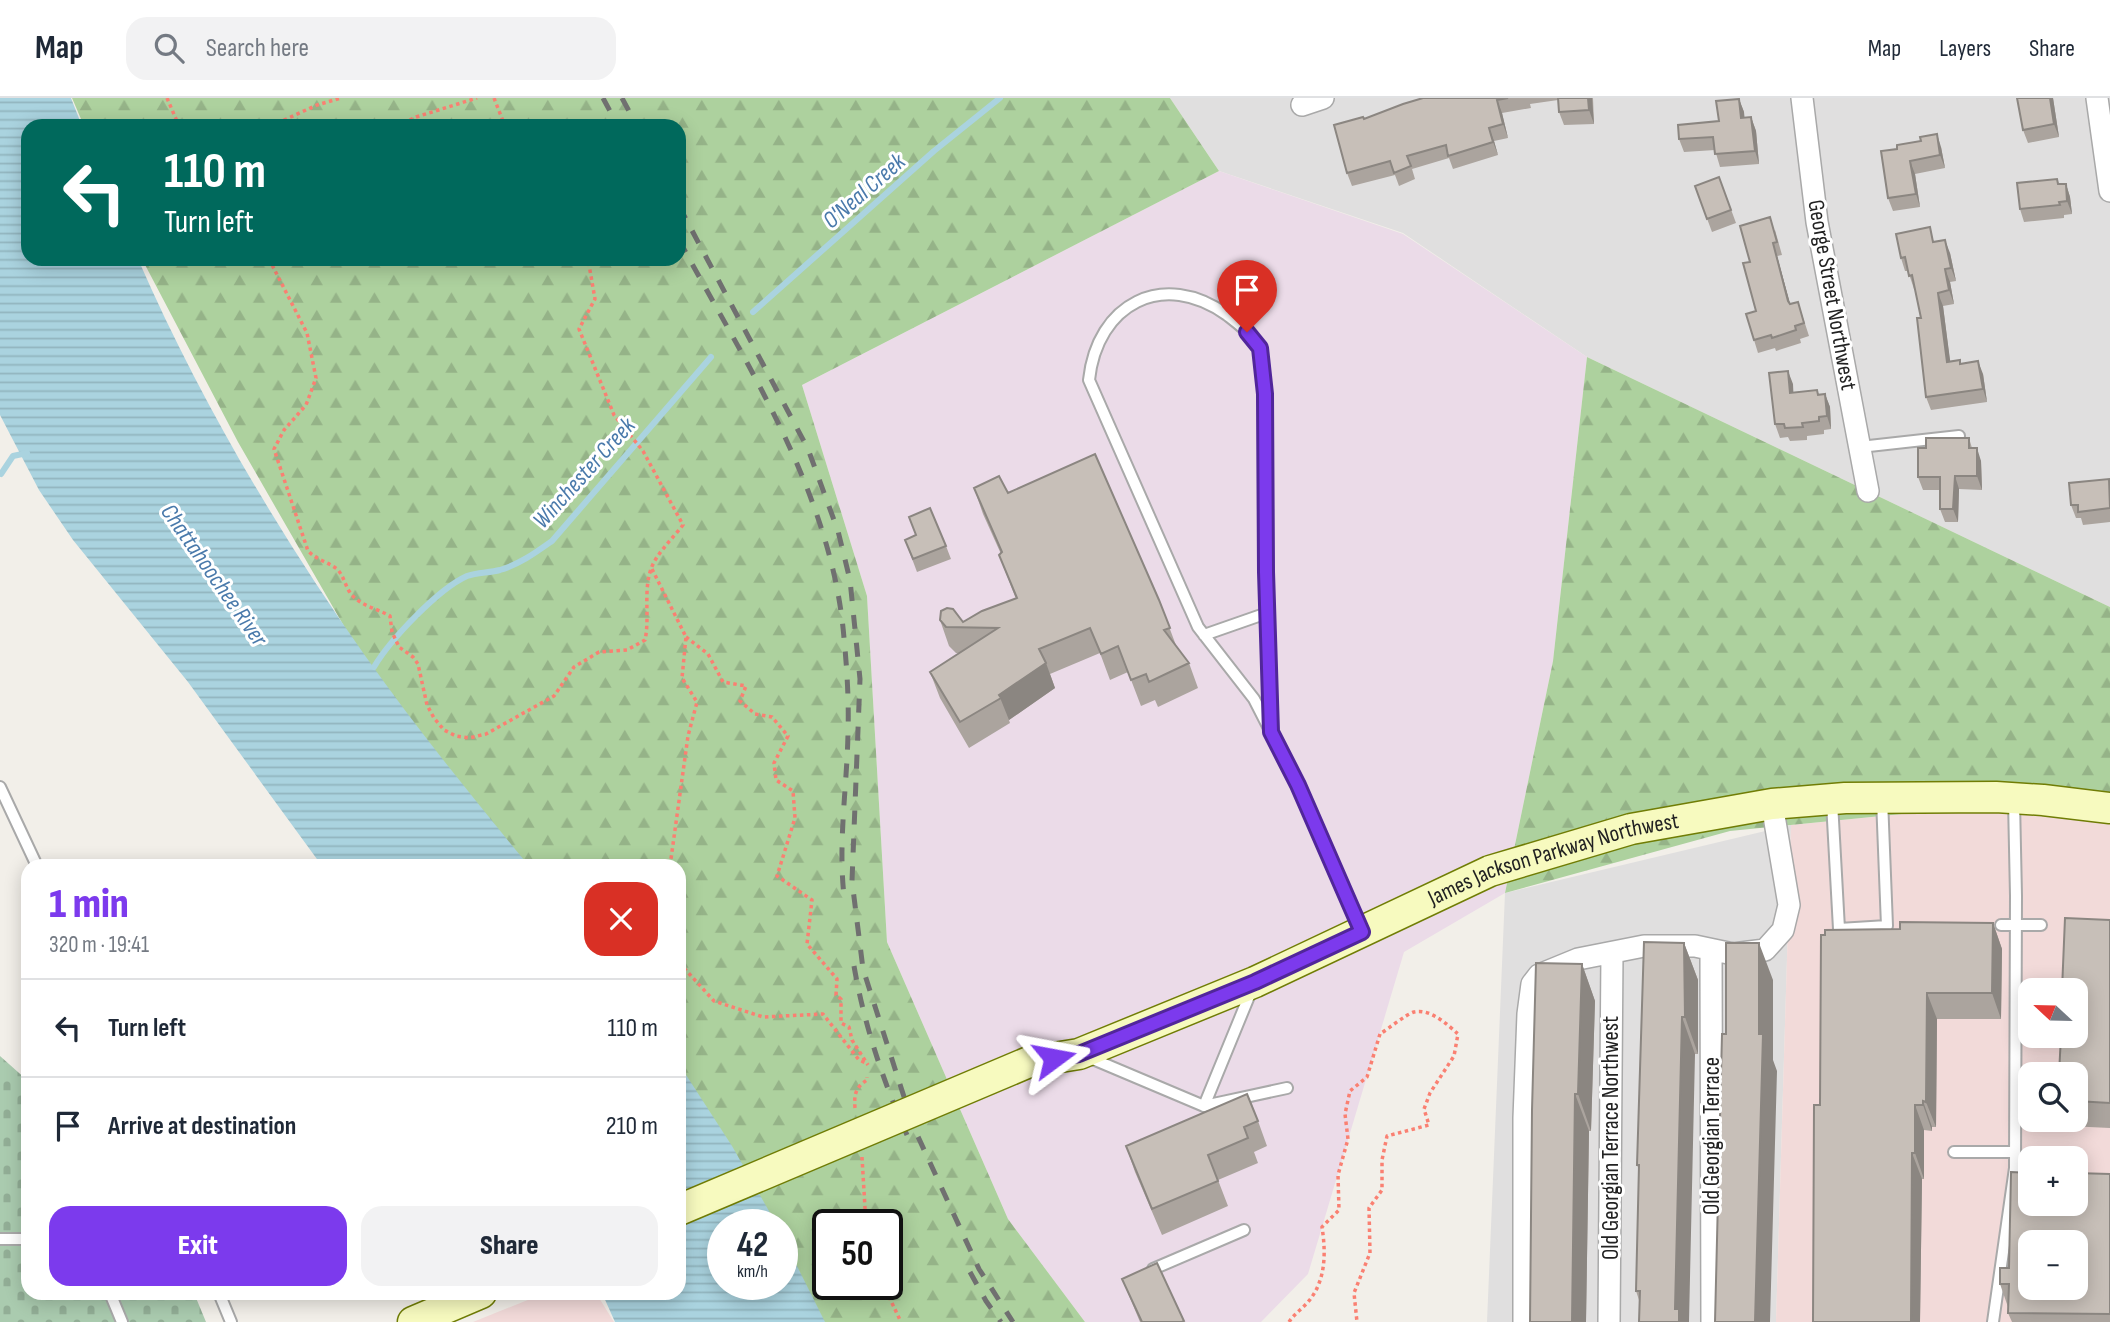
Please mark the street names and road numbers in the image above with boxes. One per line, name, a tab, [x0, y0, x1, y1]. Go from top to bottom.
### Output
street label: George Street Northwest	[1801, 198, 1863, 392]
street label: James Jackson Parkway Northwest	[1423, 807, 1681, 913]
street label: Old Georgian Terrace Northwest	[1597, 1016, 1625, 1260]
street label: Old Georgian Terrace	[1698, 1057, 1726, 1215]

